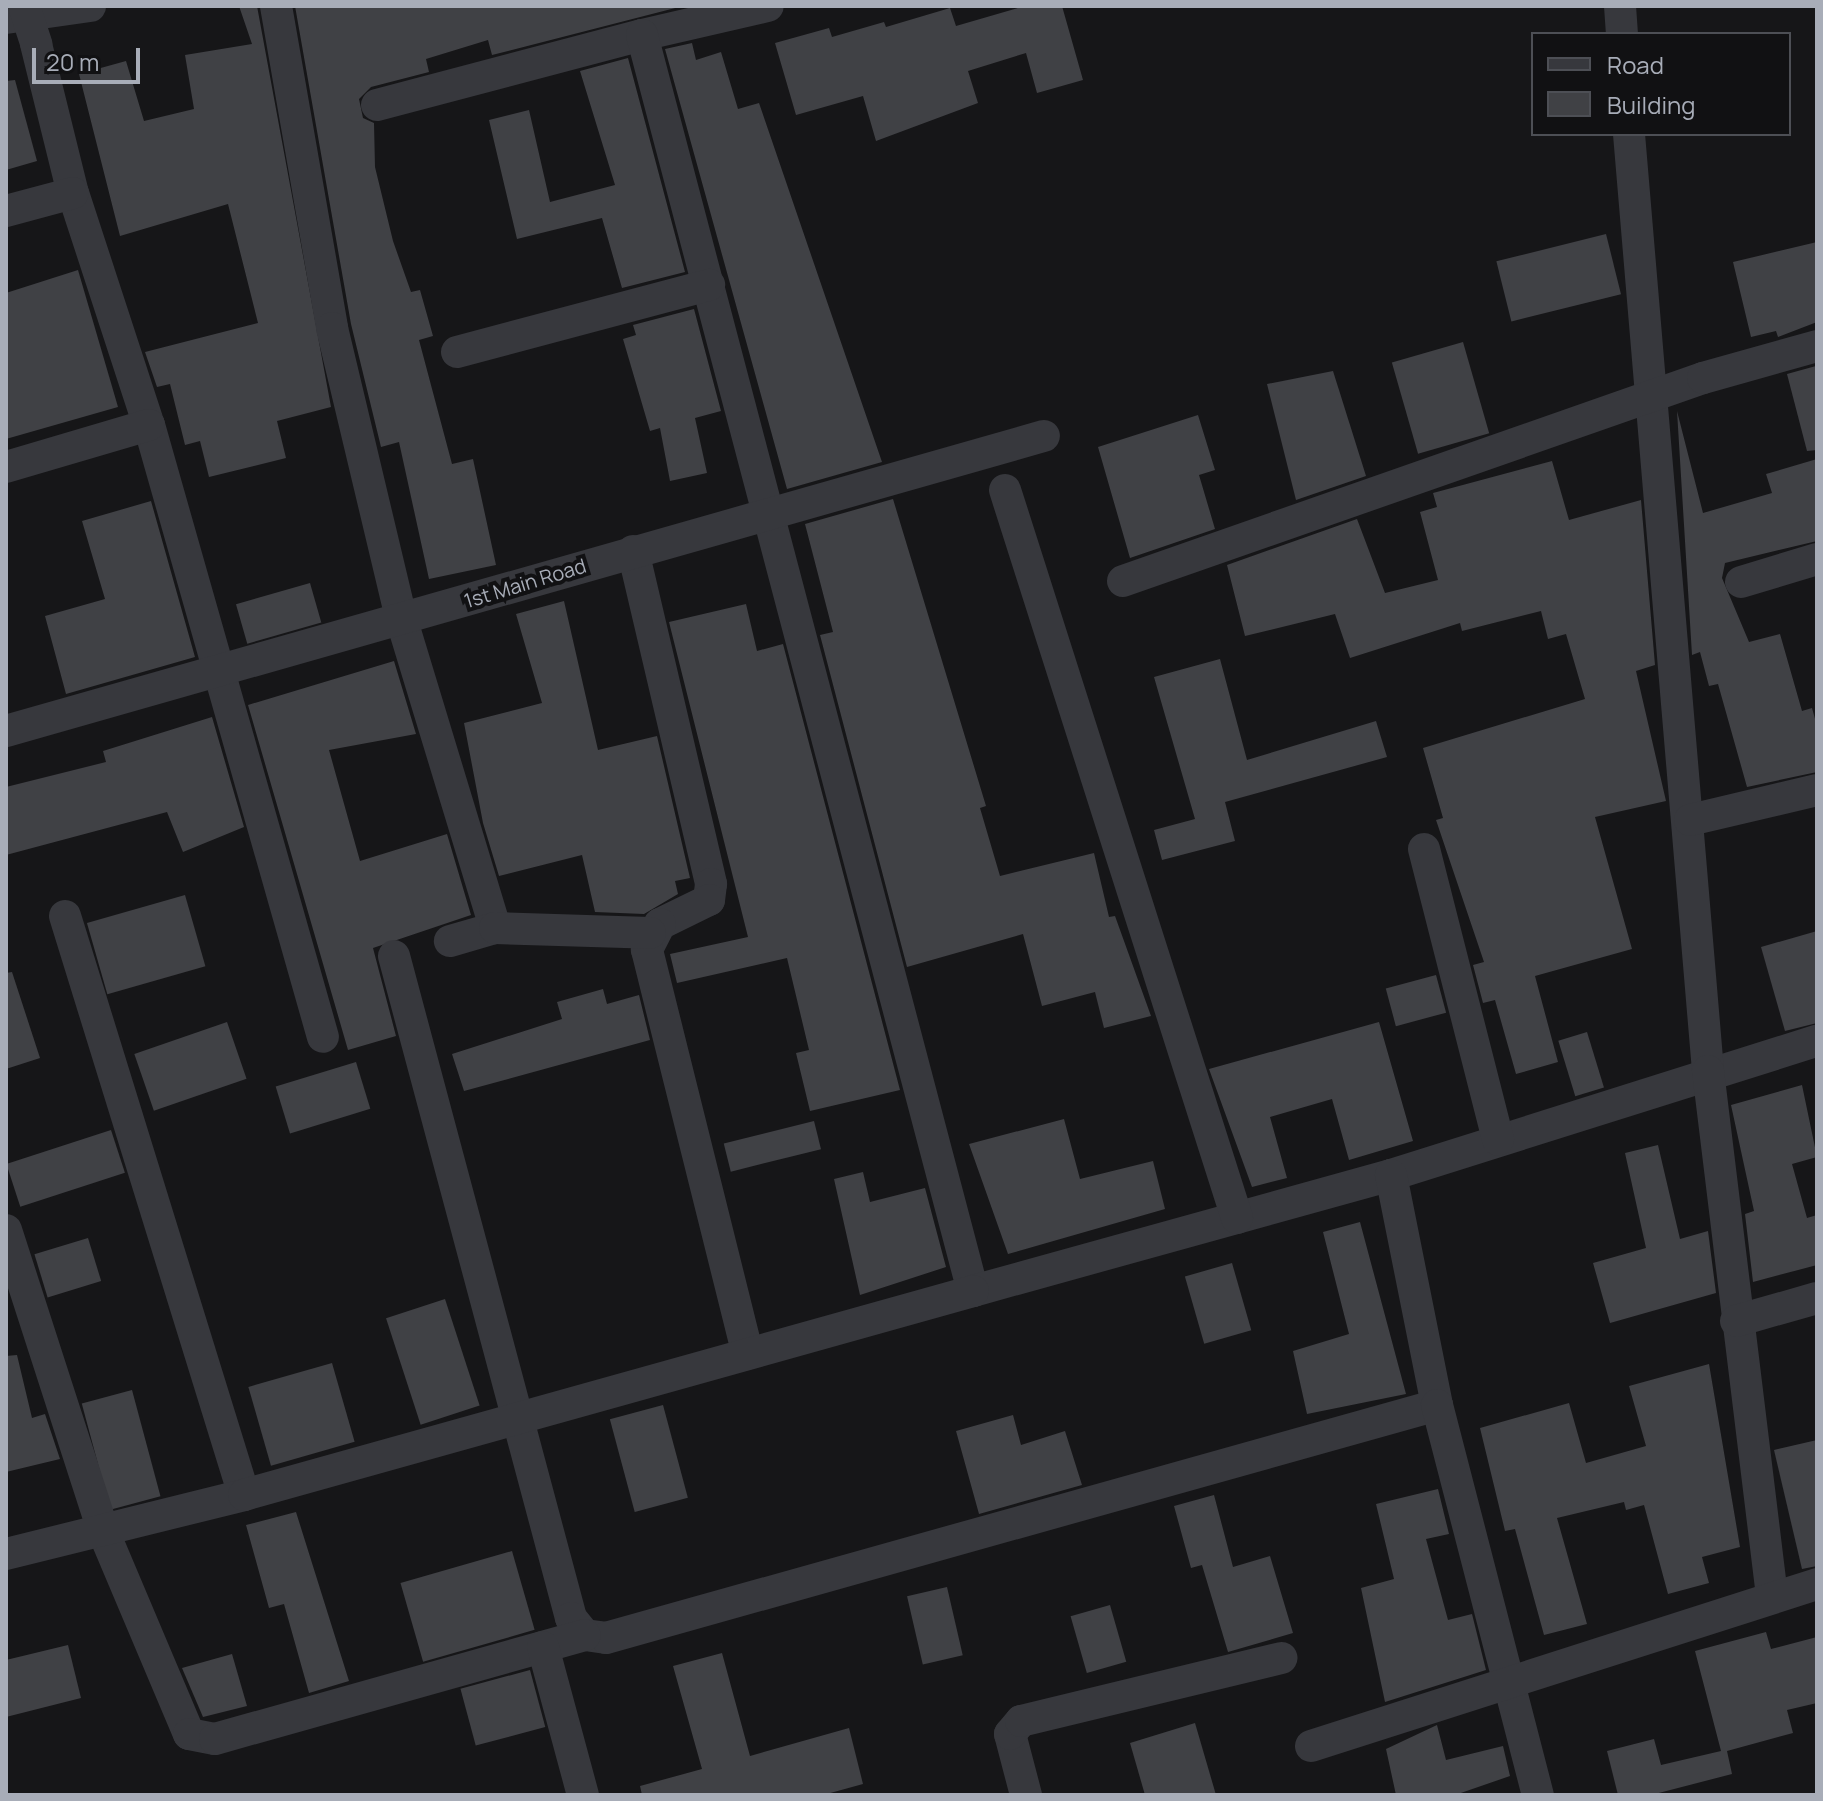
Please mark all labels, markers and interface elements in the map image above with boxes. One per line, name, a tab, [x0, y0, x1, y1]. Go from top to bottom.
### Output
scale bar	[36, 32, 144, 82]
legend	[1531, 32, 1791, 136]
text: 20 m	[46, 45, 99, 78]
text: Road	[1607, 48, 1664, 81]
text: Building	[1607, 88, 1695, 121]
street label: 1st Main Road	[461, 553, 589, 613]

